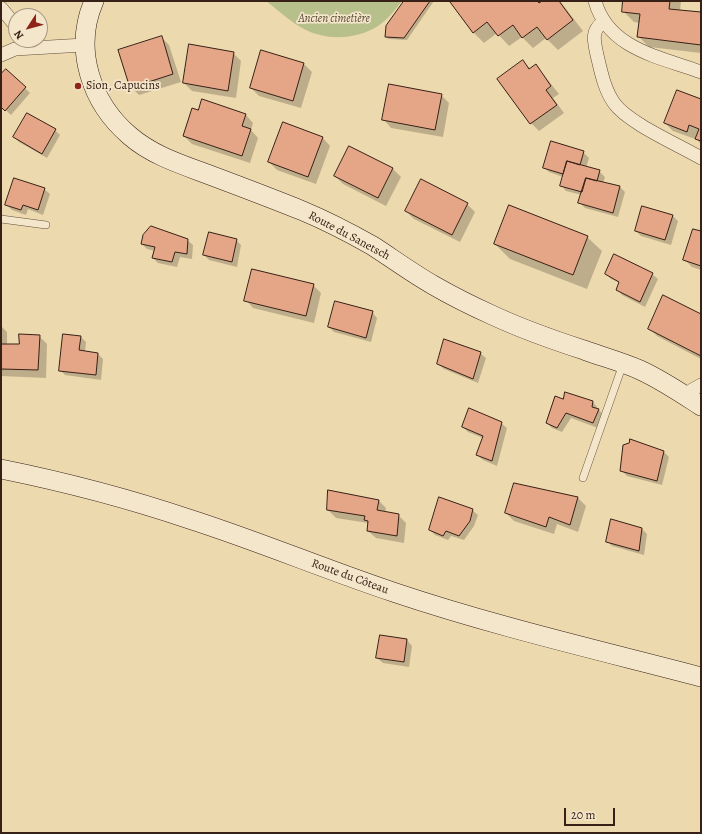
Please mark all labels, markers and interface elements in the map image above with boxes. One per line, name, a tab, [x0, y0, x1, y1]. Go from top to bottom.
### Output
north arrow	[8, 8, 48, 48]
park label: Ancien cimetière	[298, 12, 370, 26]
text: N	[10, 27, 27, 42]
place label: Sion, Capucins	[86, 79, 160, 93]
marker: Sion, Capucins	[73, 81, 83, 91]
street label: Route du Sanetsch	[306, 208, 392, 264]
street label: Route du Côteau	[309, 556, 391, 598]
scale bar	[566, 800, 617, 826]
text: 20 m	[571, 807, 595, 823]

